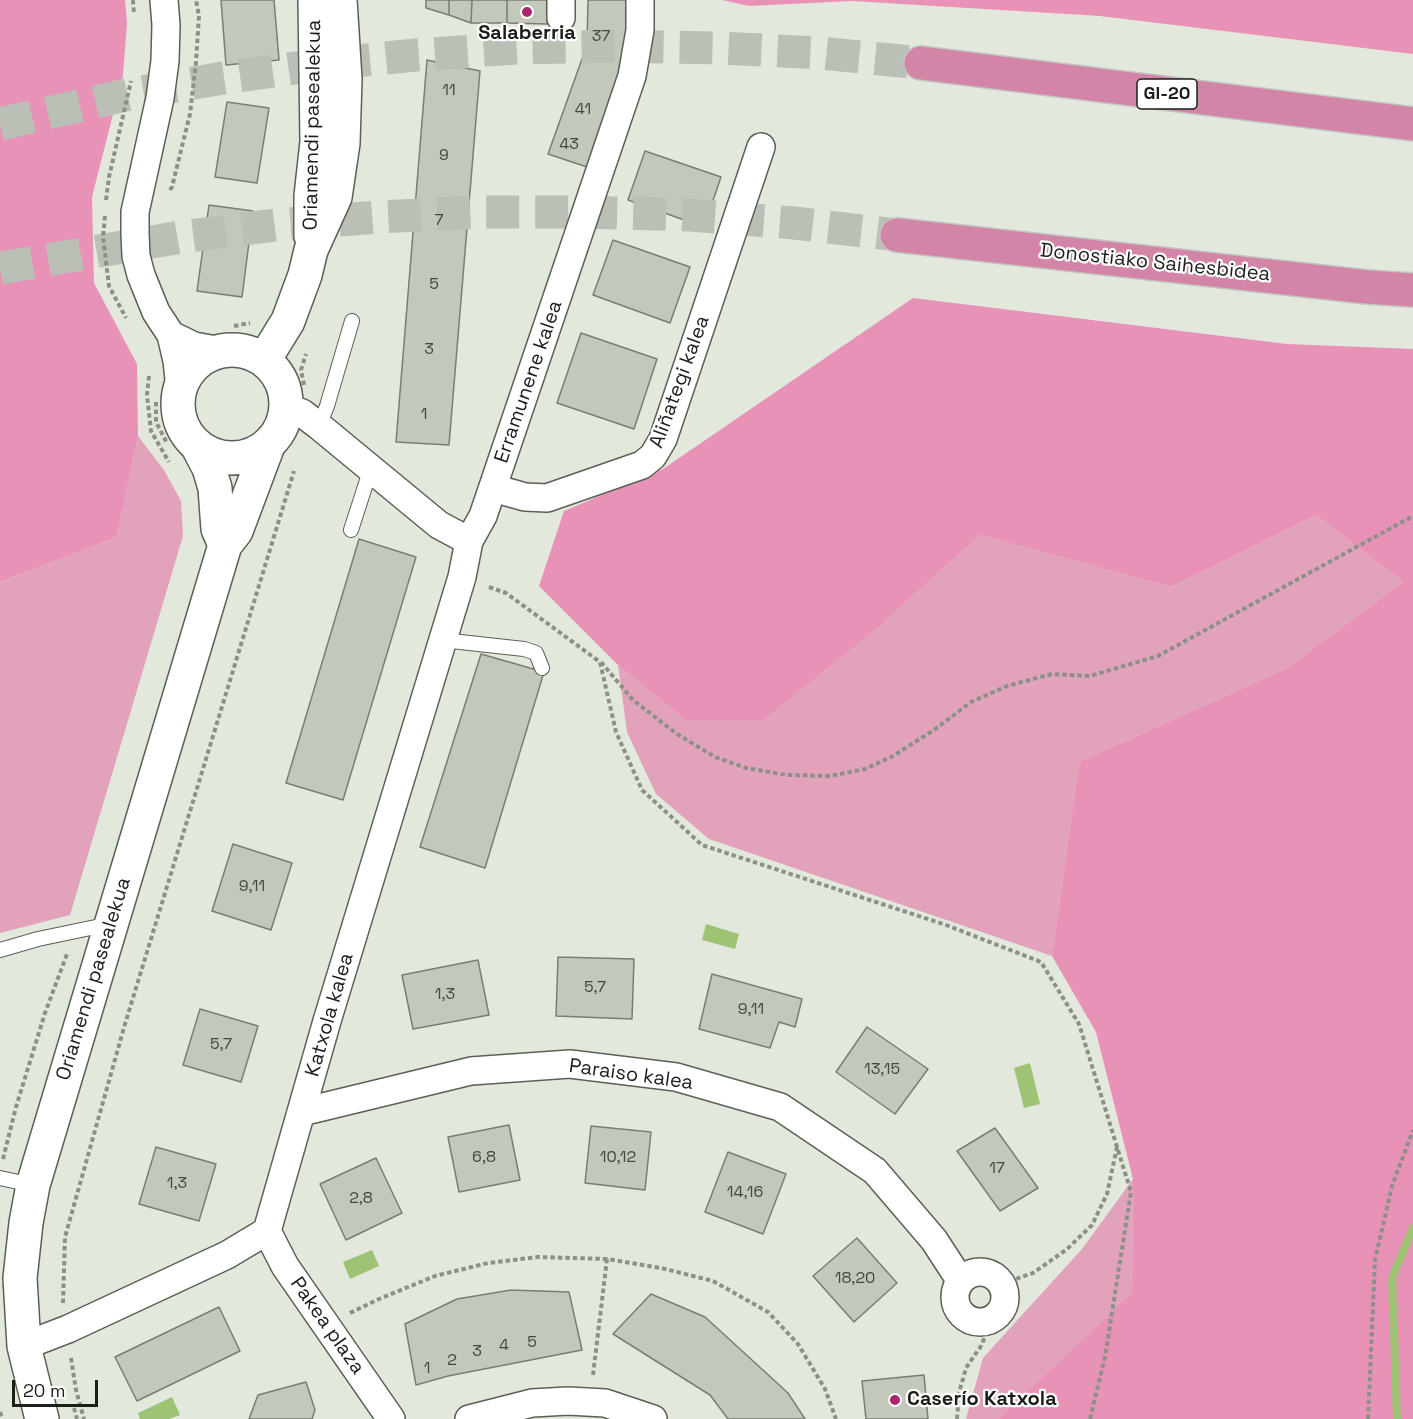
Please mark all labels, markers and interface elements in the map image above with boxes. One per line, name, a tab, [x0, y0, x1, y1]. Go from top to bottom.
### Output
marker: Salaberria	[520, 5, 534, 19]
street label: Oriamendi pasealekua	[299, 19, 327, 231]
place label: Salaberria	[478, 22, 576, 46]
house number: 37	[592, 27, 610, 47]
road number: GI-20	[1137, 79, 1197, 109]
house number: 11	[442, 81, 456, 101]
house number: 41	[575, 100, 591, 120]
house number: 43	[559, 135, 579, 155]
house number: 9	[439, 146, 449, 166]
house number: 7	[434, 211, 444, 231]
street label: Donostiako Saihesbidea	[1039, 239, 1271, 287]
house number: 5	[429, 275, 439, 295]
street label: Erramunene kalea	[490, 298, 568, 466]
street label: Aliñategi kalea	[645, 312, 715, 452]
house number: 3	[424, 340, 434, 360]
house number: 1	[421, 405, 427, 425]
street label: Oriamendi pasealekua	[52, 875, 136, 1083]
house number: 9,11	[239, 877, 265, 897]
street label: Katxola kalea	[301, 950, 359, 1080]
house number: 5,7	[584, 978, 606, 998]
house number: 1,3	[435, 985, 455, 1005]
house number: 9,11	[738, 1000, 764, 1020]
house number: 5,7	[210, 1035, 232, 1055]
street label: Paraiso kalea	[567, 1054, 695, 1096]
house number: 13,15	[864, 1060, 900, 1080]
house number: 6,8	[472, 1148, 496, 1168]
house number: 10,12	[600, 1148, 636, 1168]
house number: 17	[989, 1159, 1005, 1179]
house number: 1,3	[167, 1174, 187, 1194]
house number: 14,16	[727, 1183, 763, 1203]
house number: 2,8	[349, 1189, 373, 1209]
house number: 18,20	[835, 1269, 875, 1289]
street label: Pakea plaza	[285, 1273, 369, 1379]
house number: 5	[527, 1333, 537, 1353]
house number: 4	[499, 1336, 509, 1356]
house number: 3	[472, 1342, 482, 1362]
house number: 2	[447, 1351, 457, 1371]
house number: 1	[424, 1359, 430, 1379]
scale bar	[15, 1368, 100, 1406]
text: 20 m	[23, 1379, 66, 1402]
place label: Caserío Katxola	[907, 1388, 1057, 1412]
marker: Caserío Katxola	[888, 1393, 902, 1407]

